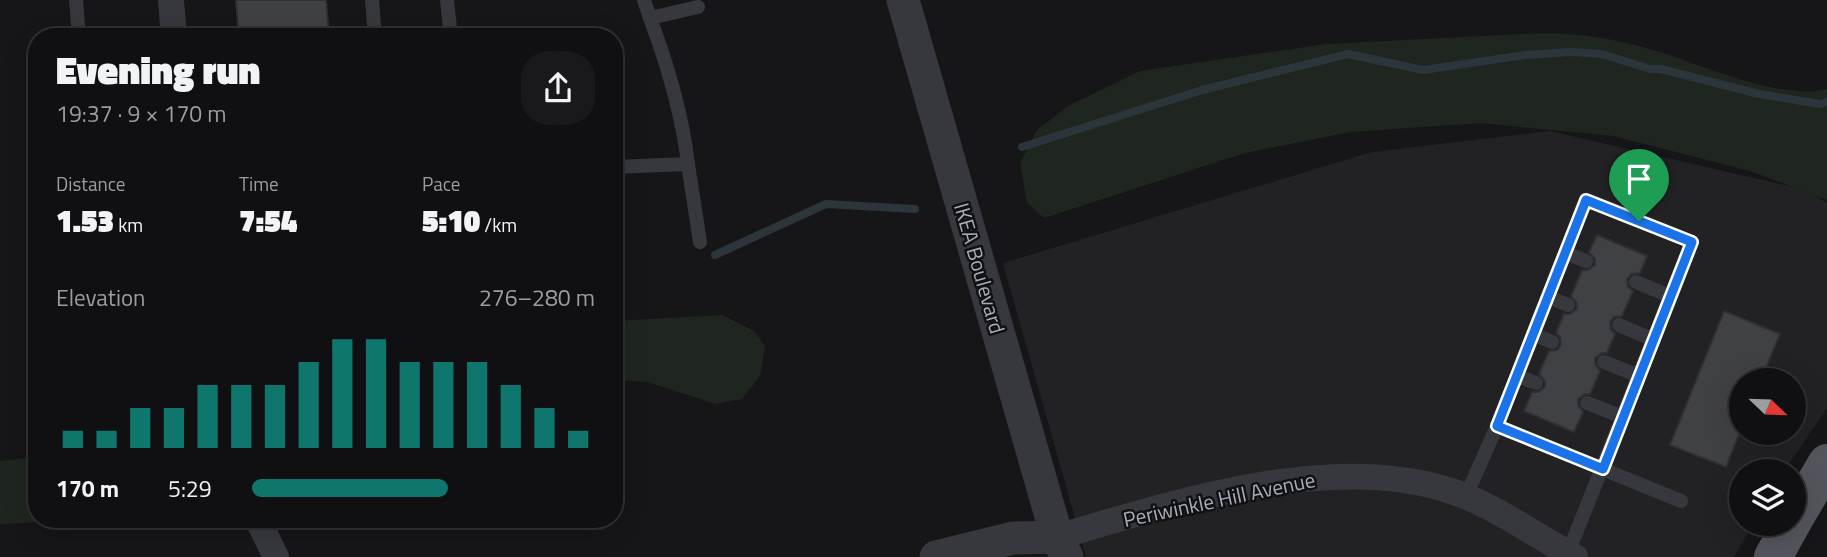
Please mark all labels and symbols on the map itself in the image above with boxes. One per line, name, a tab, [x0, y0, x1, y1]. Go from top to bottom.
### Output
pin	[1609, 149, 1669, 221]
street label: IKEA Boulevard	[946, 199, 1014, 337]
north arrow	[1729, 368, 1806, 444]
street label: Periwinkle Hill Avenue	[1120, 463, 1318, 535]

